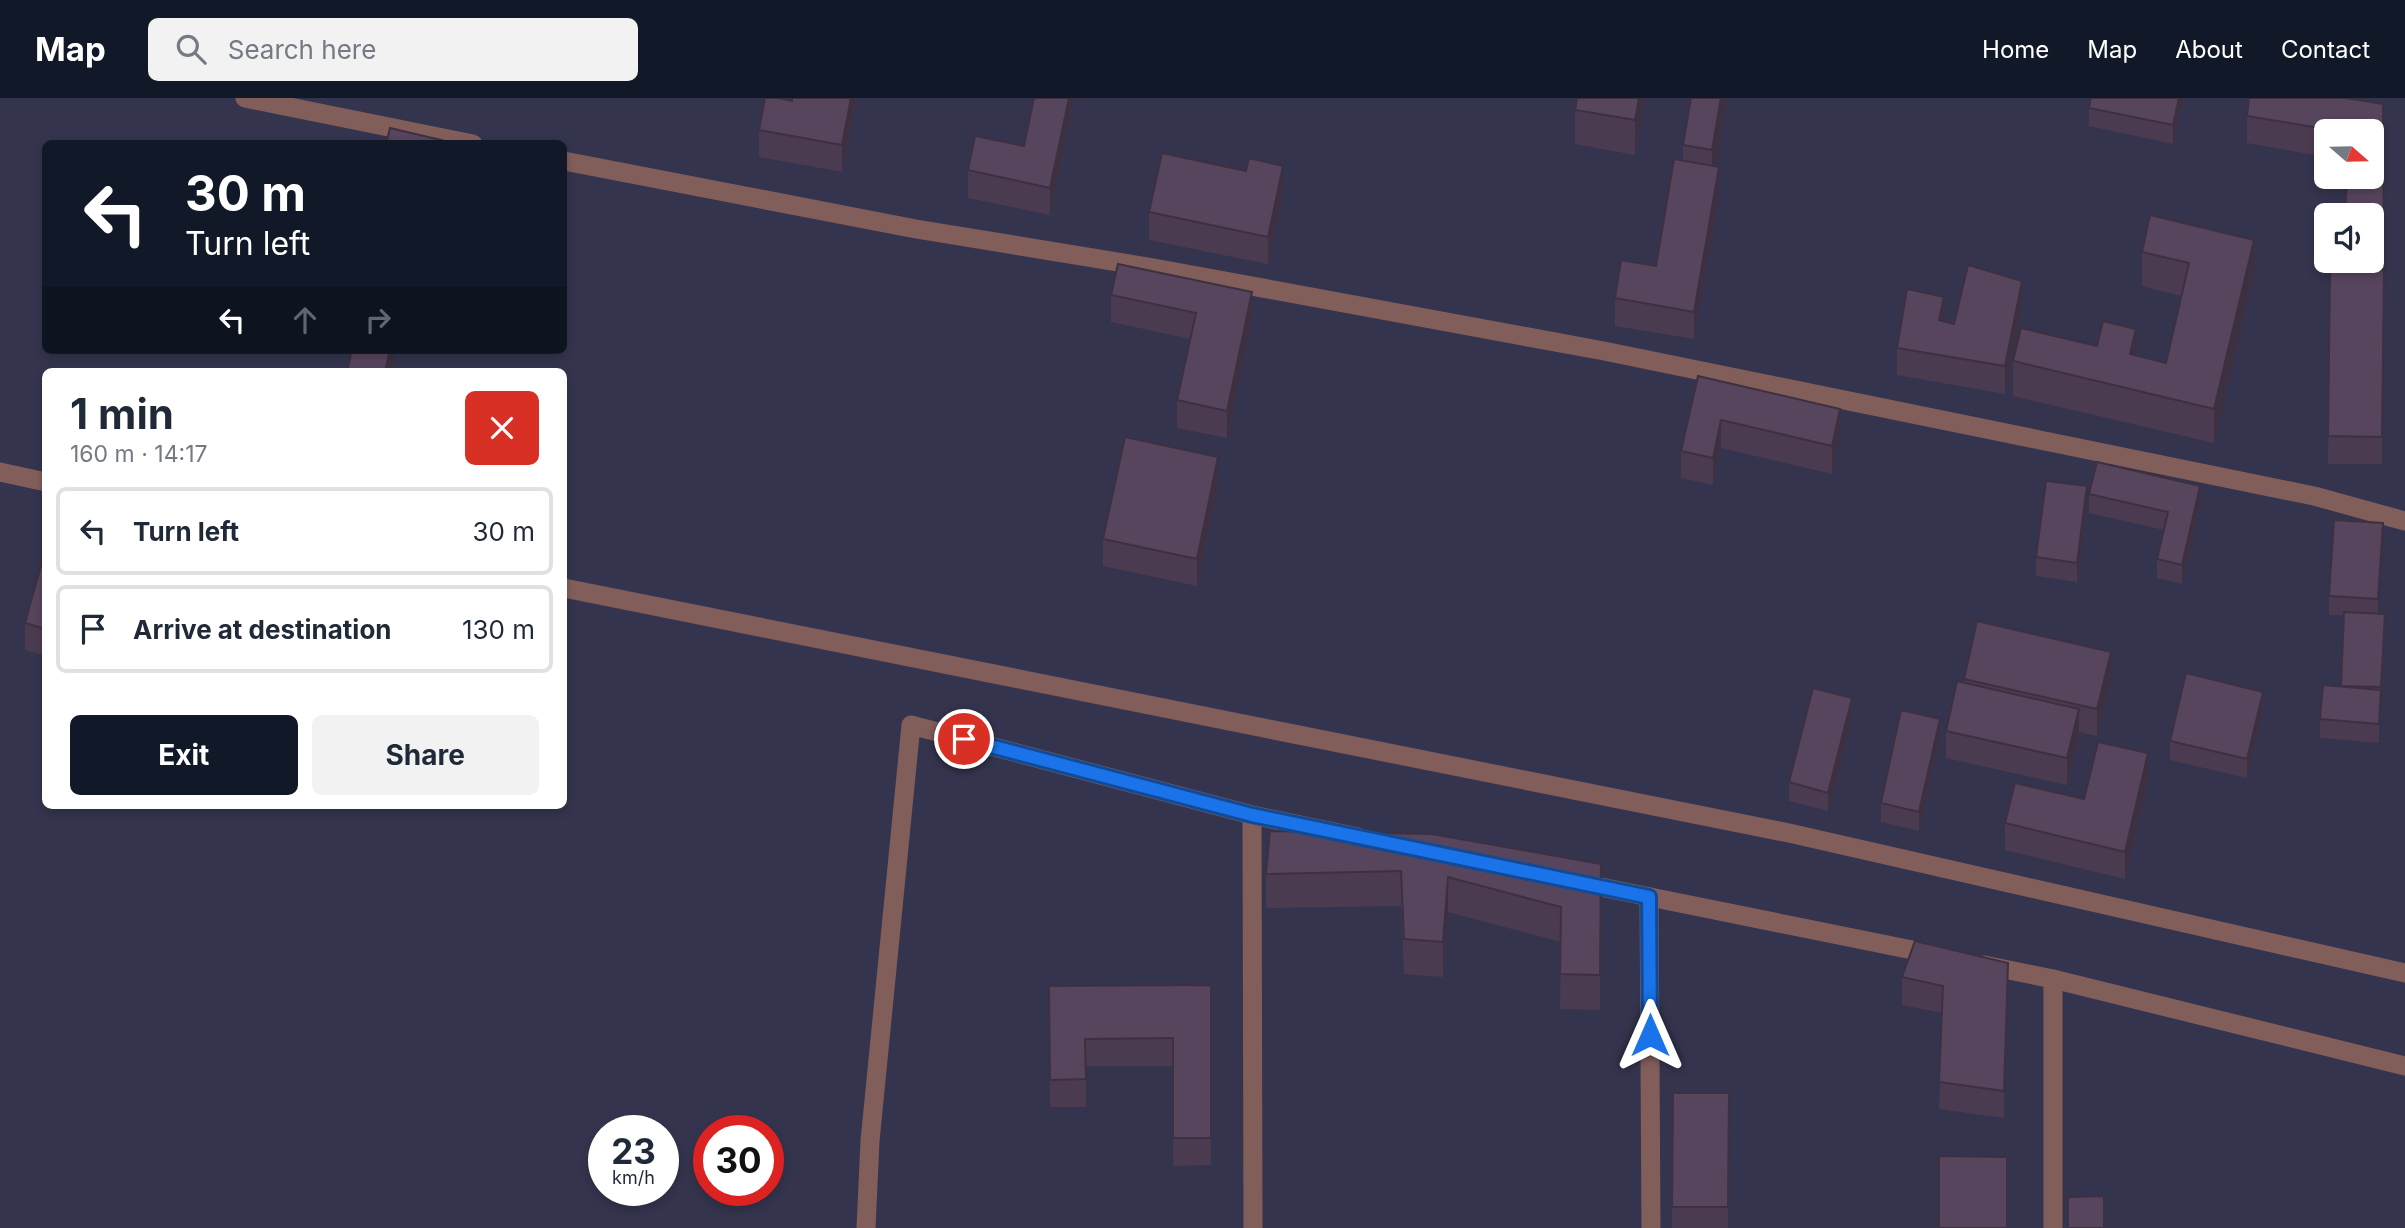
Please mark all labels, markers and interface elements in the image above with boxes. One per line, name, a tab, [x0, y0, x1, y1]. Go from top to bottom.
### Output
search box	[148, 18, 638, 81]
text: Map	[35, 29, 106, 69]
icon: search	[172, 30, 210, 68]
text: Search here	[228, 34, 376, 65]
text: Home	[1982, 35, 2049, 64]
text: Map	[2087, 35, 2137, 64]
text: About	[2175, 35, 2243, 64]
text: Contact	[2281, 35, 2370, 64]
north arrow	[2314, 119, 2384, 189]
map controls	[2314, 119, 2384, 273]
text: 30 m	[185, 164, 306, 223]
icon: left	[70, 168, 161, 259]
button: sound	[2314, 203, 2384, 273]
text: Turn left	[185, 224, 310, 263]
icon: left	[213, 301, 251, 339]
icon: ahead	[286, 301, 324, 339]
icon: right	[359, 301, 397, 339]
text: 1 min	[70, 388, 174, 439]
button: close	[465, 391, 539, 465]
text: 160 m · 14:17	[70, 440, 208, 468]
icon: left	[74, 512, 112, 550]
text: Turn left	[133, 516, 239, 547]
text: 30 m	[472, 516, 535, 547]
icon: arrive	[74, 610, 112, 648]
text: Arrive at destination	[133, 614, 392, 645]
text: 130 m	[462, 614, 535, 645]
pin	[934, 709, 994, 769]
button: Exit	[70, 715, 298, 795]
button: Share	[312, 715, 539, 795]
icon: arrive	[945, 720, 983, 758]
position arrow	[1613, 998, 1687, 1072]
speed limit sign: 30	[693, 1115, 784, 1206]
text: 23	[611, 1130, 656, 1172]
text: km/h	[612, 1167, 655, 1188]

